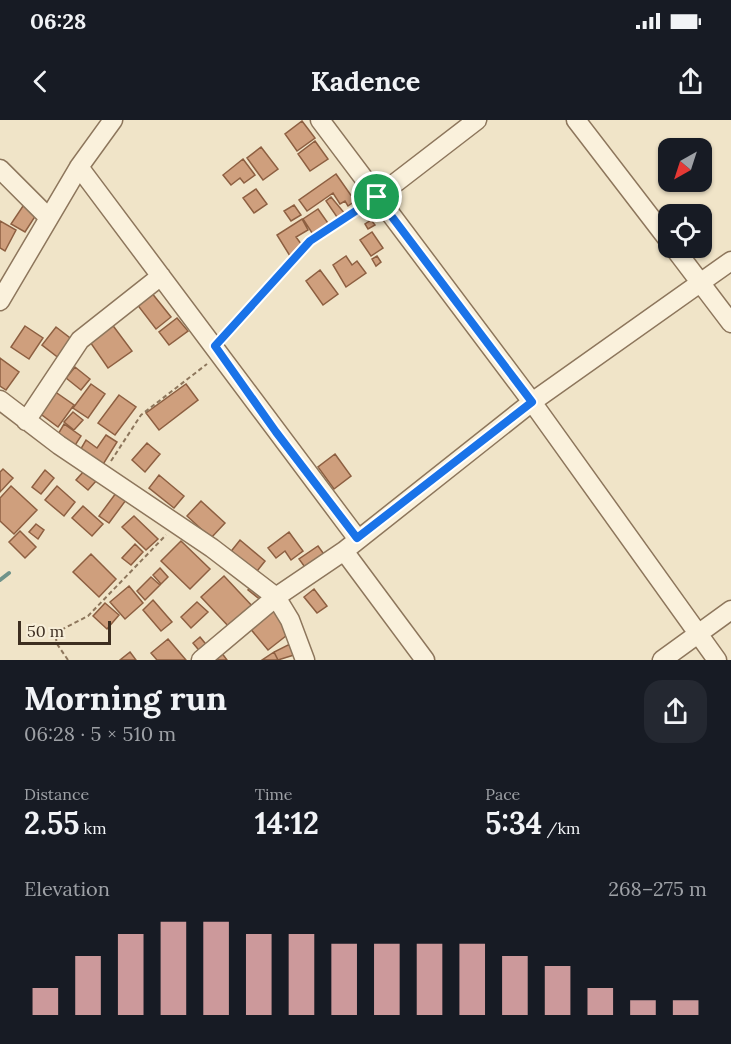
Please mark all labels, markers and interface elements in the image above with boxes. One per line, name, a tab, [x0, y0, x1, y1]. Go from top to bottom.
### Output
text: 06:28	[30, 7, 86, 35]
text: Kadence	[311, 64, 420, 98]
icon: back	[24, 65, 57, 98]
icon: share	[674, 65, 707, 98]
north arrow	[658, 138, 712, 192]
map controls	[658, 138, 712, 258]
pin	[351, 171, 402, 222]
icon: arrive	[360, 180, 393, 213]
button: locate	[658, 204, 712, 258]
scale bar	[18, 618, 111, 646]
text: 50 m	[27, 621, 64, 641]
text: Morning run	[24, 677, 227, 719]
button: share	[644, 680, 707, 743]
text: 06:28 · 5 × 510 m	[24, 721, 176, 746]
text: Distance	[24, 784, 89, 804]
text: Time	[255, 784, 292, 804]
text: Pace	[485, 784, 520, 804]
text: 2.55	[24, 804, 79, 842]
text: 14:12	[255, 804, 319, 842]
text: 5:34	[485, 804, 542, 842]
text: km	[79, 818, 107, 838]
text: /km	[542, 818, 580, 838]
text: Elevation	[24, 876, 110, 901]
text: 268–275 m	[608, 876, 707, 901]

